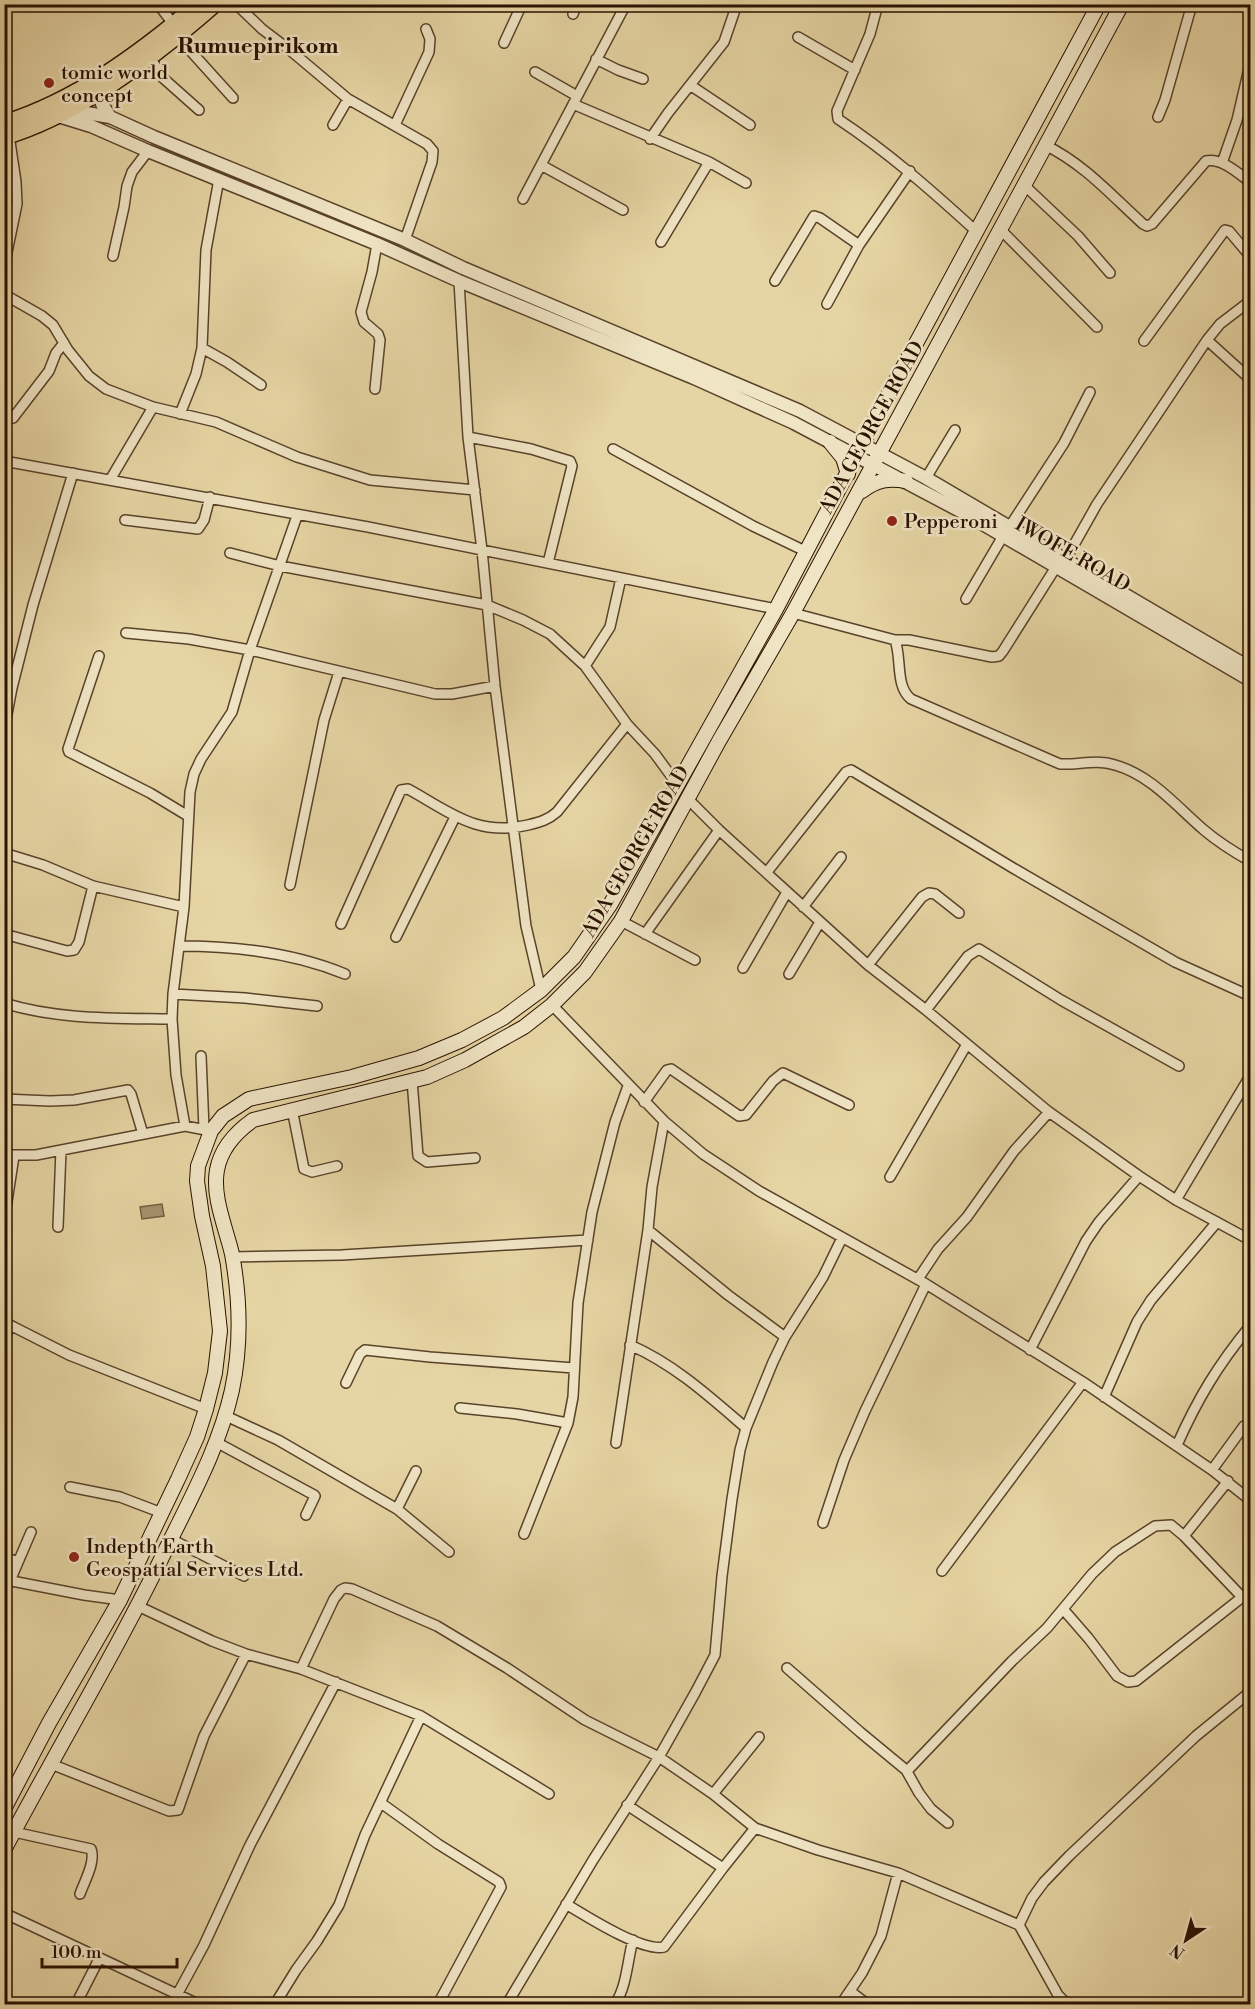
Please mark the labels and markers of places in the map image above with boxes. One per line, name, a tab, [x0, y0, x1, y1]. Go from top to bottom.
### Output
place label: tomic world concept	[61, 61, 168, 109]
marker: tomic world concept	[42, 76, 56, 90]
place label: Pepperoni	[904, 510, 998, 535]
marker: Pepperoni	[885, 514, 899, 528]
place label: Indepth Earth Geospatial Services Ltd.	[86, 1535, 303, 1583]
marker: Indepth Earth Geospatial Services Ltd.	[67, 1550, 81, 1564]

